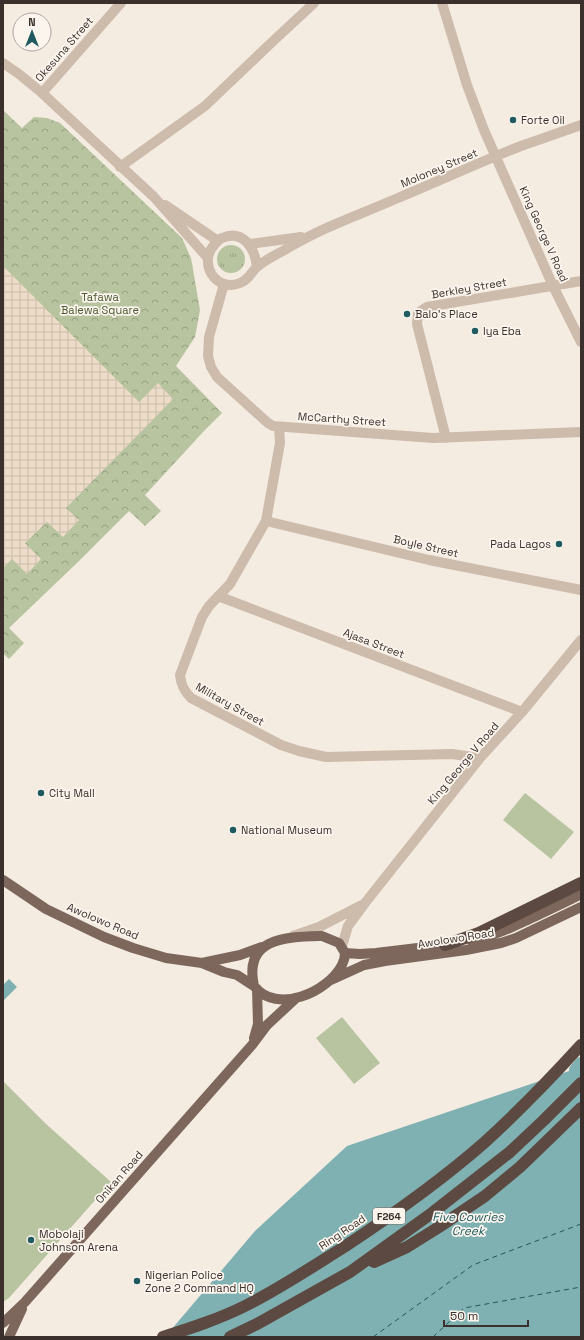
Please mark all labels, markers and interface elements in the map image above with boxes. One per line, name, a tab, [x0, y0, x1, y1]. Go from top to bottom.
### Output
north arrow	[12, 12, 52, 52]
street label: Okesuna Street	[32, 14, 96, 84]
text: N	[28, 15, 36, 29]
place label: Forte Oil	[521, 113, 565, 127]
marker: Forte Oil	[508, 115, 518, 125]
street label: Moloney Street	[398, 145, 480, 191]
street label: King George V Road	[517, 184, 571, 284]
street label: Berkley Street	[430, 274, 508, 302]
park label: Tafawa Balewa Square	[61, 290, 139, 317]
place label: Balo's Place	[415, 307, 478, 321]
marker: Balo's Place	[402, 309, 412, 319]
place label: Iya Eba	[483, 324, 522, 338]
marker: Iya Eba	[470, 326, 480, 336]
street label: McCarthy Street	[297, 409, 387, 429]
street label: Boyle Street	[392, 532, 460, 560]
place label: Pada Lagos	[490, 537, 551, 551]
marker: Pada Lagos	[554, 539, 564, 549]
street label: Ajasa Street	[341, 625, 407, 661]
street label: Military Street	[193, 679, 267, 729]
street label: King George V Road	[424, 719, 502, 807]
place label: City Mall	[49, 786, 95, 800]
marker: City Mall	[36, 788, 46, 798]
place label: National Museum	[241, 823, 332, 837]
marker: National Museum	[228, 825, 238, 835]
street label: Awolowo Road	[65, 900, 141, 942]
street label: Awolowo Road	[417, 925, 495, 951]
street label: Onikan Road	[92, 1148, 146, 1206]
road number: F264	[373, 1208, 405, 1224]
water label: Five Cowries Creek	[432, 1209, 504, 1239]
street label: Ring Road	[316, 1211, 368, 1253]
place label: Mobolaji Johnson Arena	[39, 1227, 119, 1254]
marker: Mobolaji Johnson Arena	[26, 1235, 36, 1245]
place label: Nigerian Police Zone 2 Command HQ	[145, 1268, 254, 1295]
marker: Nigerian Police Zone 2 Command HQ	[132, 1276, 142, 1286]
scale bar	[444, 1302, 528, 1328]
text: 50 m	[450, 1308, 478, 1324]

